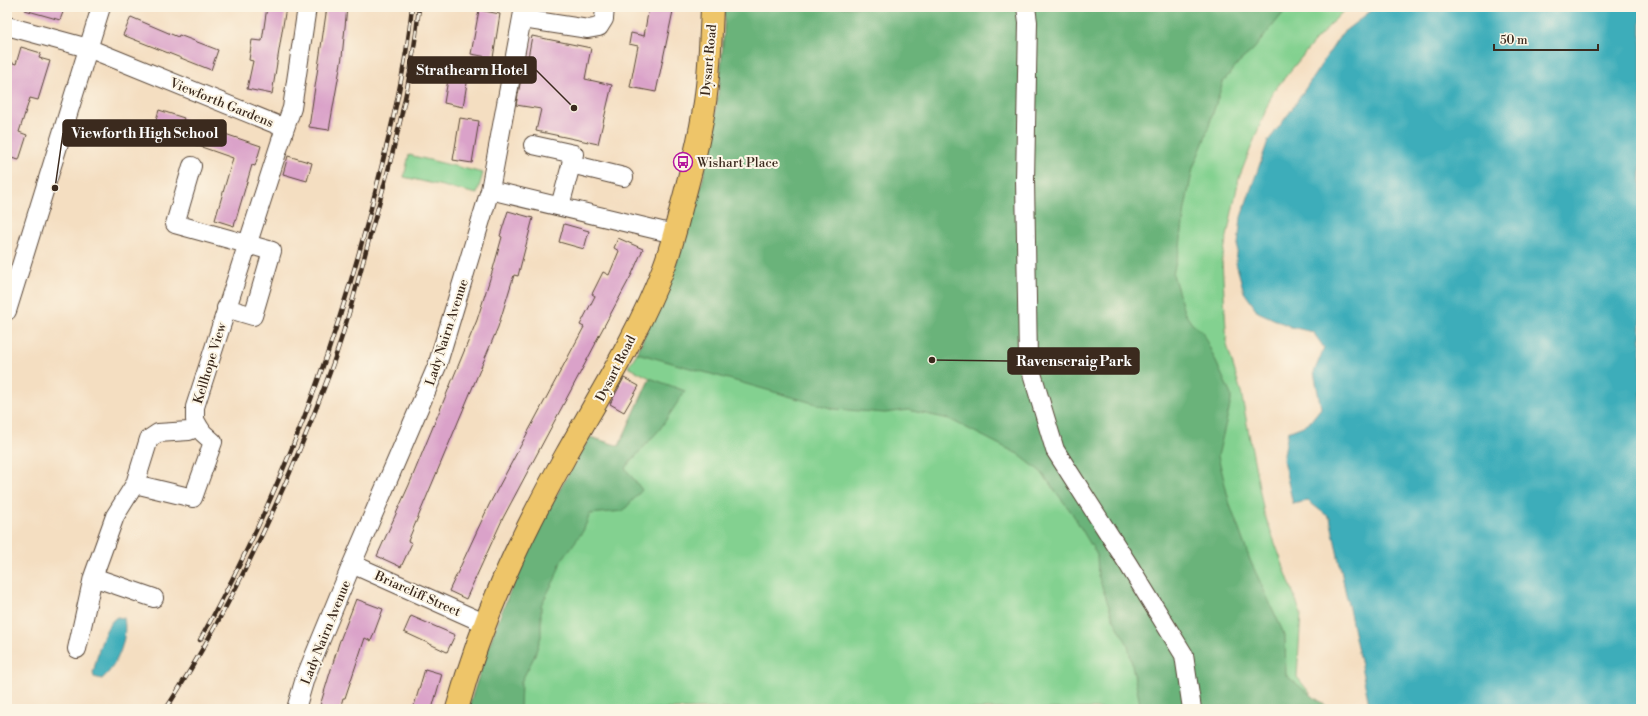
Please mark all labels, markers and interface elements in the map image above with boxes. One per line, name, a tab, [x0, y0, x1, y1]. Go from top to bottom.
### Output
street label: Dysart Road	[698, 23, 720, 97]
scale bar	[1494, 26, 1598, 52]
text: 50 m	[1500, 33, 1528, 48]
callout: Strathearn Hotel	[408, 57, 536, 83]
text: Strathearn Hotel	[416, 62, 528, 80]
street label: Viewforth Gardens	[167, 74, 276, 131]
callout: Viewforth High School	[63, 120, 226, 146]
text: Viewforth High School	[71, 125, 219, 143]
bus stop icon: Wishart Place	[672, 151, 694, 173]
place label: Wishart Place	[696, 155, 779, 171]
street label: Lady Nairn Avenue	[422, 277, 472, 388]
street label: Kellhope View	[190, 320, 230, 406]
street label: Dysart Road	[592, 332, 640, 404]
callout: Ravenscraig Park	[1008, 348, 1139, 374]
text: Ravenscraig Park	[1016, 353, 1132, 371]
street label: Briarcliff Street	[371, 567, 463, 620]
street label: Lady Nairn Avenue	[298, 577, 354, 687]

